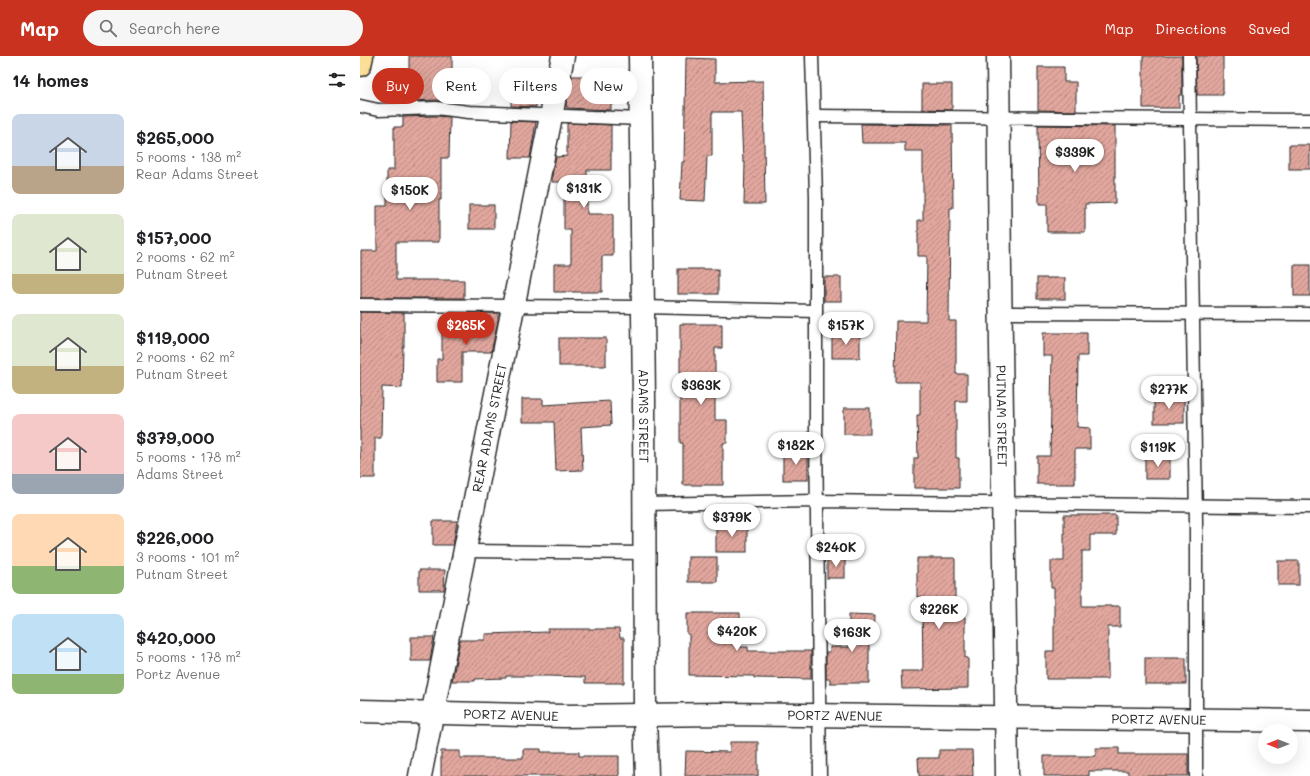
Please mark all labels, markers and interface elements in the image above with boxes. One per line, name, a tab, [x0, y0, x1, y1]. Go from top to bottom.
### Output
search box	[83, 10, 363, 46]
text: Map	[20, 16, 59, 41]
icon: search	[97, 17, 119, 39]
text: Search here	[129, 18, 220, 38]
text: Map	[1105, 19, 1133, 38]
text: Directions	[1155, 19, 1226, 38]
text: Saved	[1248, 19, 1290, 38]
chip: Buy	[372, 68, 424, 104]
chip: Rent	[432, 68, 491, 104]
chip: Filters	[499, 68, 572, 104]
chip: New	[580, 68, 637, 104]
text: 14 homes	[12, 69, 89, 91]
icon: filters	[326, 69, 348, 91]
text: $265,000	[136, 126, 214, 148]
icon: home	[44, 130, 92, 178]
pin: $339K	[1047, 139, 1103, 173]
text: $339K	[1055, 143, 1095, 160]
text: 5 rooms · 138 m²	[136, 148, 241, 165]
text: Rear Adams Street	[136, 165, 259, 182]
pin: $131K	[556, 175, 612, 209]
pin: $150K	[382, 177, 438, 211]
text: $131K	[566, 179, 602, 196]
text: $150K	[391, 181, 429, 198]
text: $157,000	[136, 226, 211, 248]
icon: home	[44, 230, 92, 278]
text: 2 rooms · 62 m²	[136, 248, 235, 265]
text: Putnam Street	[136, 265, 228, 282]
pin: $265K	[438, 312, 494, 346]
pin: $157K	[818, 312, 874, 346]
text: $265K	[446, 316, 486, 333]
text: $157K	[827, 316, 865, 333]
text: $119,000	[136, 326, 210, 348]
icon: home	[44, 330, 92, 378]
text: 2 rooms · 62 m²	[136, 348, 235, 365]
street label: REAR ADAMS STREET	[468, 362, 510, 494]
text: Putnam Street	[136, 365, 228, 382]
street label: PUTNAM STREET	[993, 365, 1012, 467]
street label: ADAMS STREET	[636, 369, 653, 463]
pin: $363K	[673, 372, 729, 406]
text: $363K	[681, 376, 721, 393]
pin: $277K	[1141, 376, 1197, 410]
text: $277K	[1150, 380, 1188, 397]
text: $379,000	[136, 426, 214, 448]
icon: home	[44, 430, 92, 478]
pin: $182K	[768, 432, 824, 466]
pin: $119K	[1130, 434, 1186, 468]
text: $182K	[777, 436, 815, 453]
text: $119K	[1140, 438, 1176, 455]
text: 5 rooms · 178 m²	[136, 448, 241, 465]
text: Adams Street	[136, 465, 224, 482]
pin: $379K	[704, 504, 760, 538]
text: $379K	[712, 508, 752, 525]
text: $226,000	[136, 526, 214, 548]
icon: home	[44, 530, 92, 578]
pin: $240K	[808, 534, 864, 568]
text: $240K	[816, 538, 856, 555]
text: 3 rooms · 101 m²	[136, 548, 239, 565]
text: Putnam Street	[136, 565, 228, 582]
pin: $226K	[911, 596, 967, 630]
text: $226K	[920, 600, 959, 617]
pin: $420K	[709, 618, 765, 652]
pin: $163K	[824, 619, 880, 653]
text: $420K	[717, 622, 757, 639]
text: $163K	[833, 623, 871, 640]
text: $420,000	[136, 626, 216, 648]
icon: home	[44, 630, 92, 678]
text: 5 rooms · 178 m²	[136, 648, 241, 665]
text: Portz Avenue	[136, 665, 220, 682]
street label: PORTZ AVENUE	[463, 705, 559, 724]
street label: PORTZ AVENUE	[787, 706, 883, 724]
street label: PORTZ AVENUE	[1111, 710, 1207, 728]
north arrow	[1258, 724, 1298, 764]
map controls	[1258, 724, 1298, 764]

